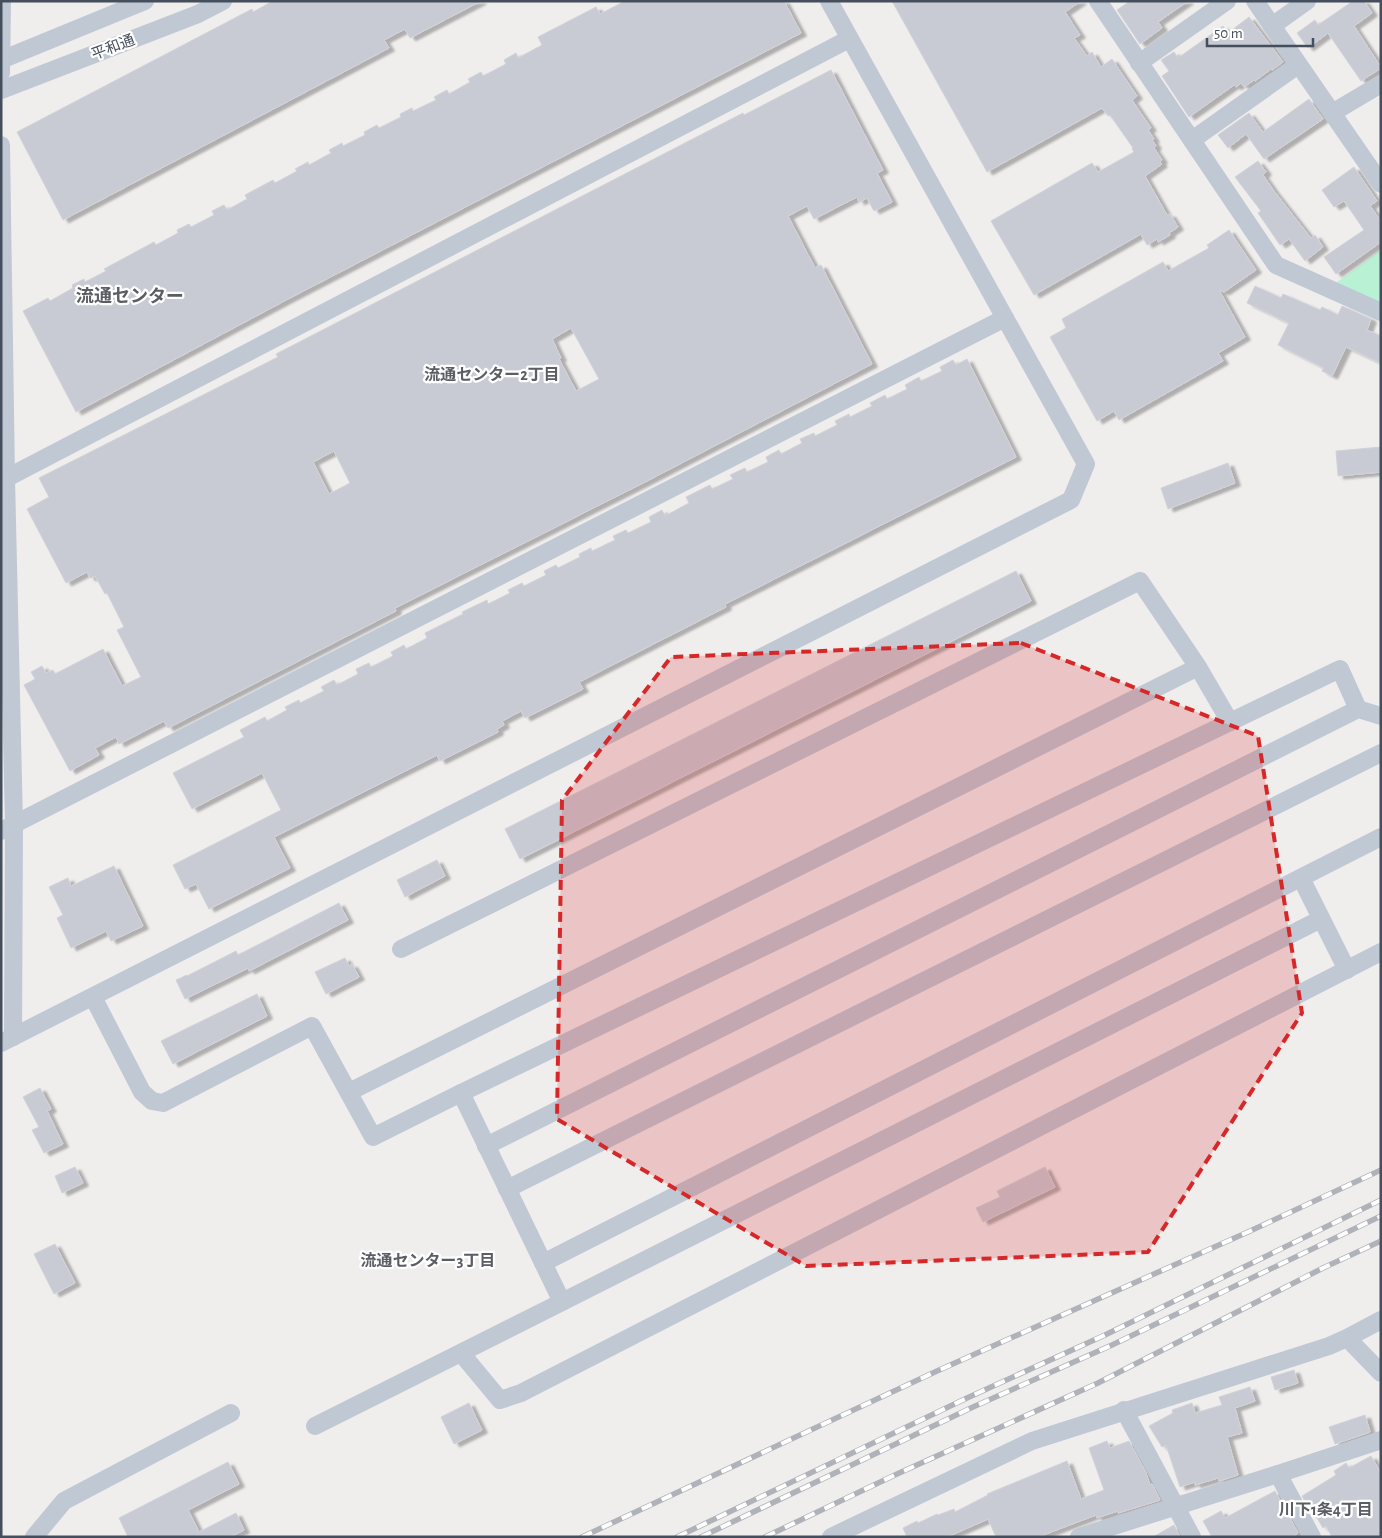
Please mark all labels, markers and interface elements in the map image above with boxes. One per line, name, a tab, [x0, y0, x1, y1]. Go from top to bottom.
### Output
scale bar	[1207, 15, 1313, 47]
text: 50 m	[1214, 26, 1243, 41]
street label: 平和通	[89, 31, 137, 63]
district label: 流通センター	[76, 286, 184, 306]
district label: 流通センター2丁目	[424, 366, 560, 383]
district label: 流通センター3丁目	[361, 1252, 495, 1269]
district label: 川下1条4丁目	[1279, 1501, 1373, 1518]

